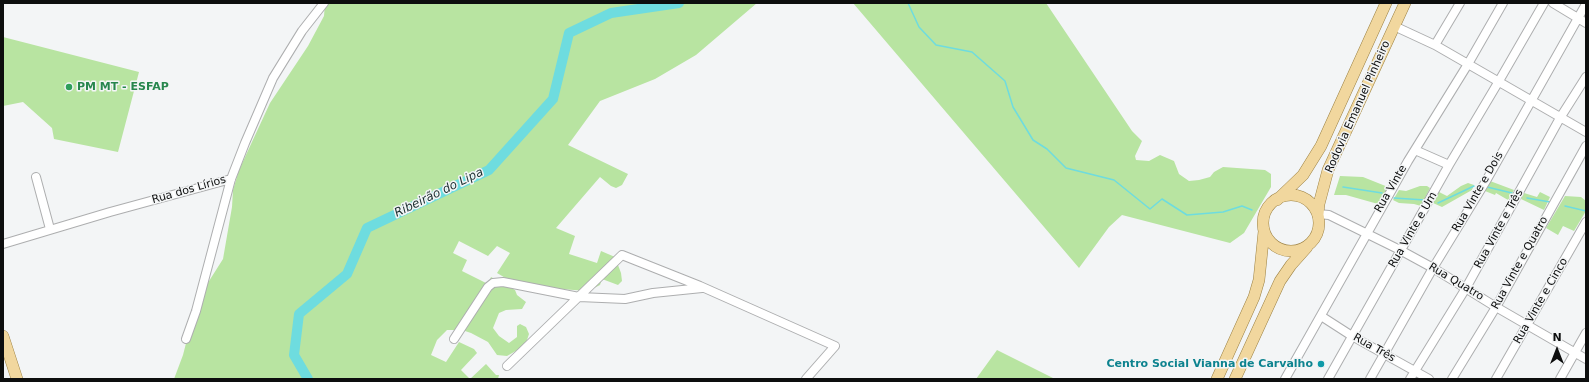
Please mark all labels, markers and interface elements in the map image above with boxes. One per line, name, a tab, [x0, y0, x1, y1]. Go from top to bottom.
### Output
street label: Rodovia Emanuel Pinheiro	[1323, 39, 1393, 175]
place label: PM MT - ESFAP	[77, 80, 169, 94]
marker: PM MT - ESFAP	[64, 82, 74, 92]
street label: Rua Vinte e Dois	[1450, 150, 1506, 234]
street label: Rua Vinte	[1372, 163, 1410, 215]
water label: Ribeirão do Lipa	[392, 165, 486, 221]
street label: Rua dos Lírios	[150, 173, 228, 207]
street label: Rua Vinte e Três	[1472, 187, 1526, 271]
street label: Rua Vinte e Um	[1386, 190, 1440, 270]
street label: Rua Vinte e Quatro	[1489, 214, 1551, 312]
street label: Rua Vinte e Cinco	[1511, 256, 1571, 346]
street label: Rua Quatro	[1426, 260, 1486, 304]
north arrow	[1537, 330, 1577, 370]
street label: Rua Três	[1351, 331, 1397, 365]
text: N	[1552, 331, 1562, 344]
place label: Centro Social Vianna de Carvalho	[1107, 357, 1313, 371]
marker: Centro Social Vianna de Carvalho	[1316, 359, 1326, 369]

